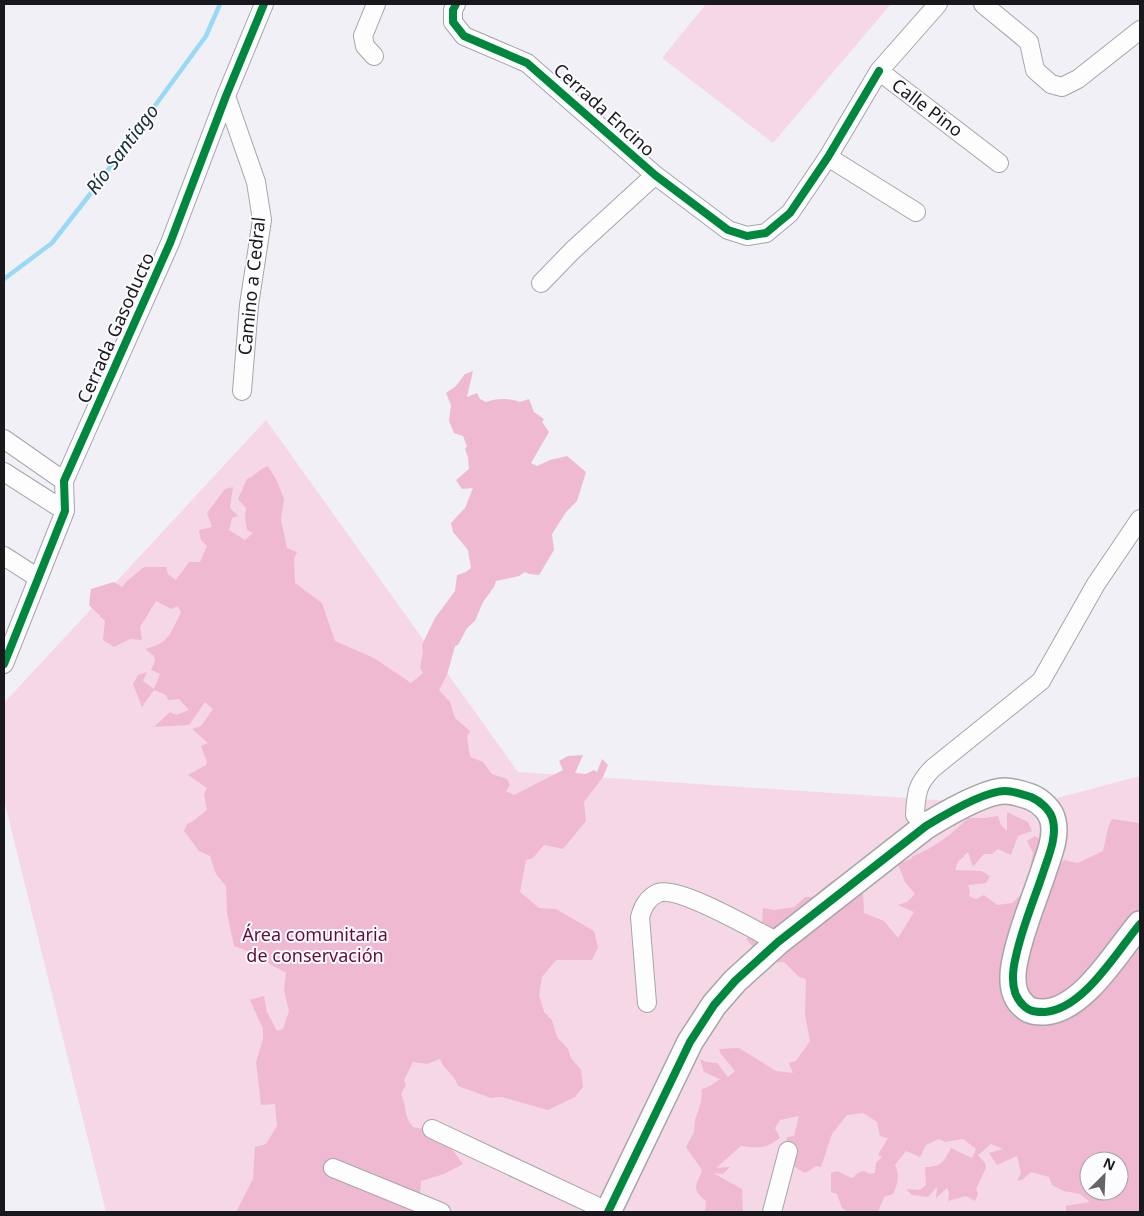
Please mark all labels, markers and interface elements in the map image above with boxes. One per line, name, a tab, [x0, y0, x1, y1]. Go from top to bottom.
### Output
street label: Cerrada Encino	[549, 57, 660, 161]
street label: Calle Pino	[887, 73, 968, 142]
water label: Río Santiago	[80, 99, 164, 199]
street label: Camino a Cedral	[232, 216, 270, 356]
street label: Cerrada Gasoducto	[71, 248, 159, 407]
park label: Área comunitaria de conservación	[242, 922, 388, 967]
north arrow	[1079, 1151, 1129, 1201]
text: N	[1100, 1153, 1119, 1175]

